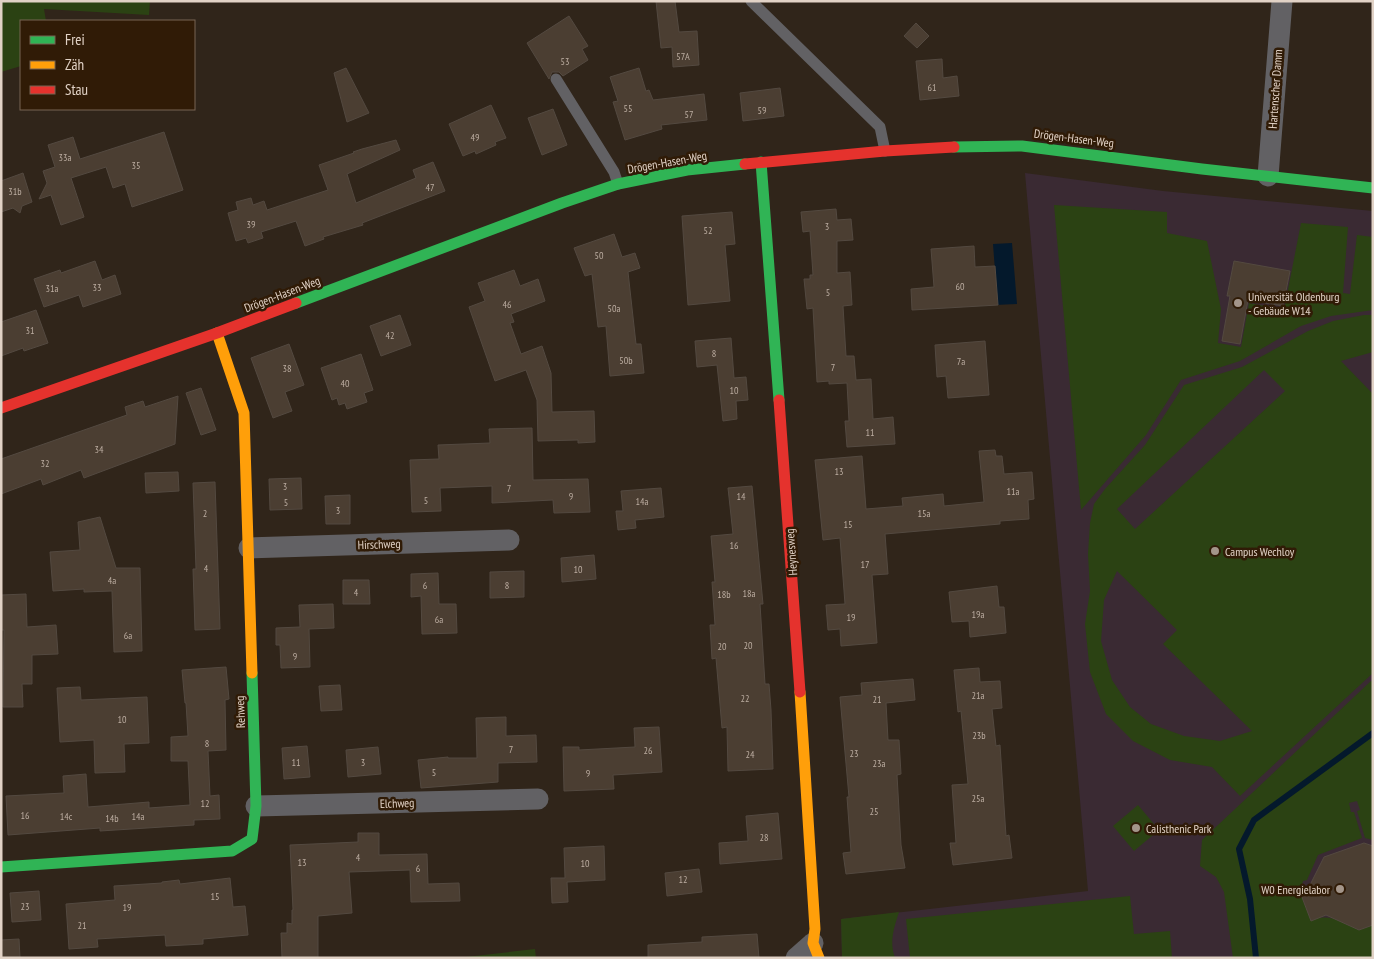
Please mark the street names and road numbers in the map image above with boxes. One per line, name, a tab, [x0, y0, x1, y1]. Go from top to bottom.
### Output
street label: Hartenscher Damm	[1265, 49, 1285, 129]
street label: Drögen-Hasen-Weg	[1033, 126, 1115, 150]
street label: Drögen-Hasen-Weg	[626, 148, 708, 176]
street label: Drögen-Hasen-Weg	[242, 273, 322, 315]
street label: Heynesweg	[782, 528, 800, 576]
street label: Hirschweg	[357, 536, 401, 552]
street label: Rehweg	[232, 695, 248, 729]
street label: Elchweg	[379, 795, 415, 811]

